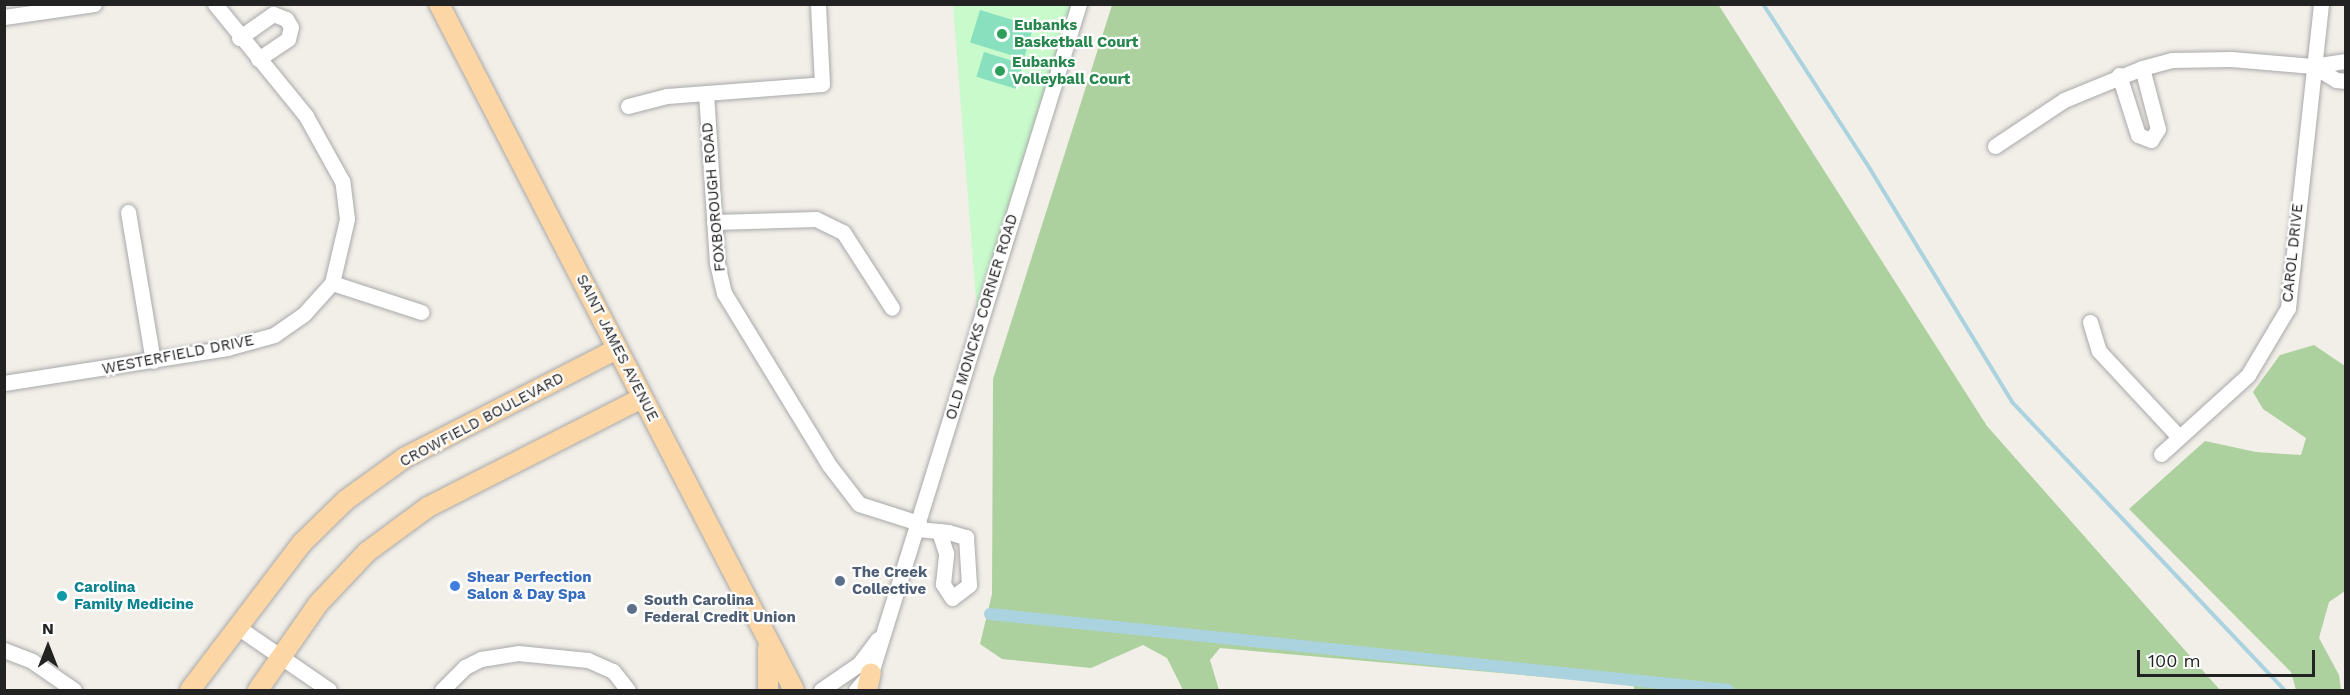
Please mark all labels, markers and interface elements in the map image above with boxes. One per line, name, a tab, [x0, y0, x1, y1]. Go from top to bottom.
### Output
place label: Eubanks Basketball Court	[1014, 16, 1139, 51]
marker: Eubanks Basketball Court	[995, 27, 1009, 41]
place label: Eubanks Volleyball Court	[1012, 53, 1130, 88]
marker: Eubanks Volleyball Court	[993, 64, 1007, 78]
street label: FOXBOROUGH ROAD	[698, 121, 730, 273]
street label: CAROL DRIVE	[2279, 202, 2307, 304]
street label: OLD MONCKS CORNER ROAD	[942, 212, 1022, 422]
street label: SAINT JAMES AVENUE	[572, 271, 662, 425]
street label: WESTERFIELD DRIVE	[101, 331, 255, 379]
street label: CROWFIELD BOULEVARD	[397, 369, 567, 471]
place label: The Creek Collective	[852, 563, 927, 598]
place label: Shear Perfection Salon & Day Spa	[467, 568, 592, 603]
marker: The Creek Collective	[833, 574, 847, 588]
place label: Carolina Family Medicine	[74, 578, 194, 613]
marker: Shear Perfection Salon & Day Spa	[448, 579, 462, 593]
marker: Carolina Family Medicine	[55, 589, 69, 603]
place label: South Carolina Federal Credit Union	[644, 591, 796, 626]
marker: South Carolina Federal Credit Union	[625, 602, 639, 616]
north arrow	[18, 617, 78, 677]
text: N	[42, 619, 54, 638]
scale bar	[2140, 638, 2318, 676]
text: 100 m	[2148, 650, 2201, 671]

